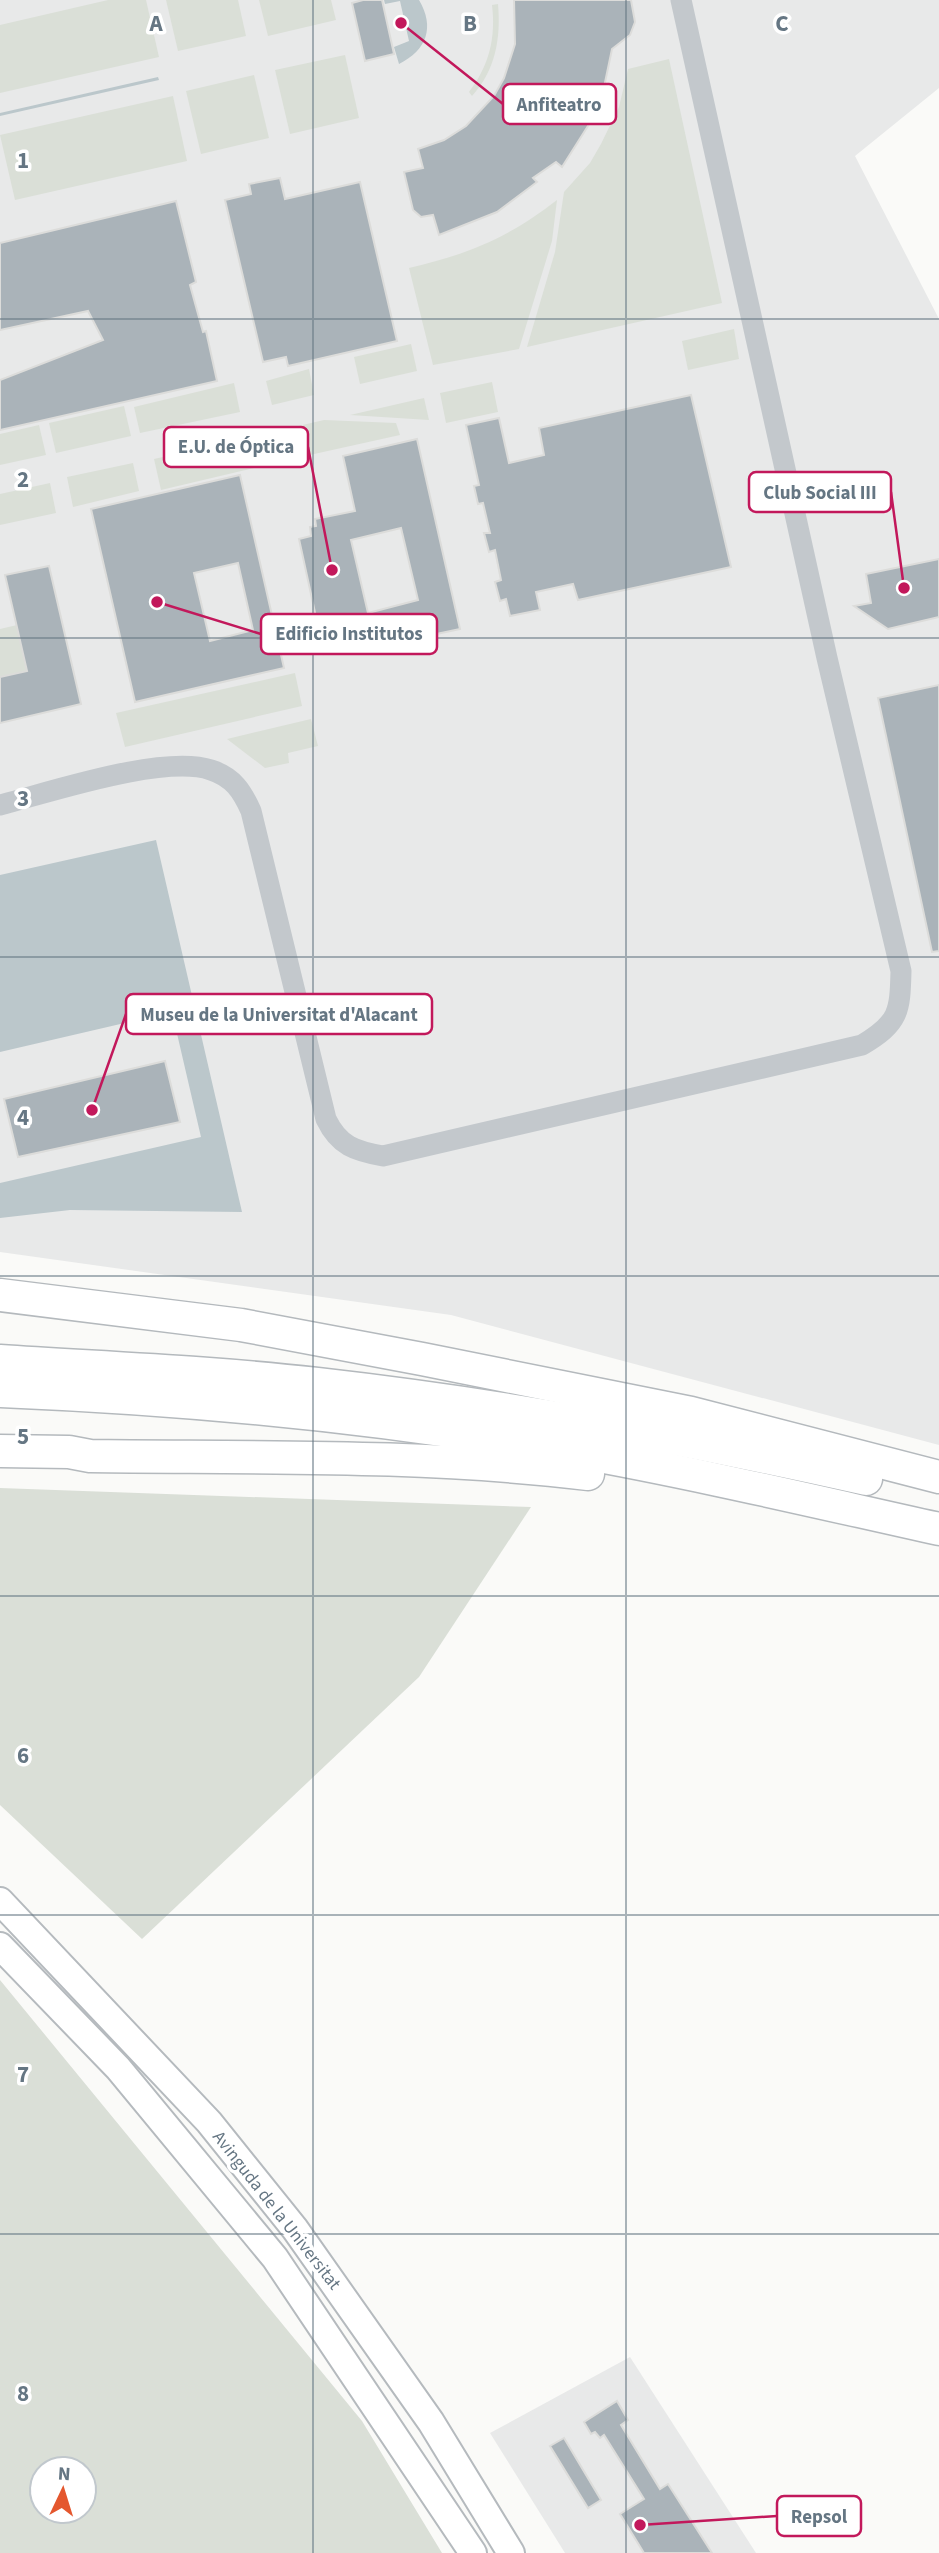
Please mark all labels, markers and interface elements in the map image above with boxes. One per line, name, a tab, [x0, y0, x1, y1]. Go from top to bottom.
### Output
text: A	[148, 7, 163, 40]
text: B	[463, 7, 477, 40]
text: C	[775, 7, 789, 40]
callout: Anfiteatro	[503, 84, 616, 124]
text: Anfiteatro	[516, 92, 601, 119]
text: 1	[17, 144, 29, 177]
callout: E.U. de Óptica	[164, 427, 308, 467]
text: E.U. de Óptica	[178, 434, 294, 461]
text: 2	[17, 463, 29, 496]
callout: Club Social III	[749, 472, 891, 512]
text: Club Social III	[763, 480, 877, 507]
callout: Edificio Institutos	[261, 614, 437, 654]
text: Edificio Institutos	[275, 621, 423, 648]
text: 3	[17, 782, 29, 815]
callout: Museu de la Universitat d'Alacant	[126, 994, 432, 1034]
text: Museu de la Universitat d'Alacant	[140, 1002, 418, 1029]
text: 4	[17, 1101, 29, 1134]
text: 5	[17, 1420, 29, 1453]
text: 6	[17, 1739, 29, 1772]
text: 7	[17, 2058, 29, 2091]
street label: Avinguda de la Universitat	[207, 2126, 347, 2295]
text: 8	[17, 2377, 29, 2410]
north arrow	[28, 2455, 98, 2525]
text: N	[57, 2461, 71, 2488]
callout: Repsol	[777, 2496, 861, 2536]
text: Repsol	[791, 2504, 848, 2531]

